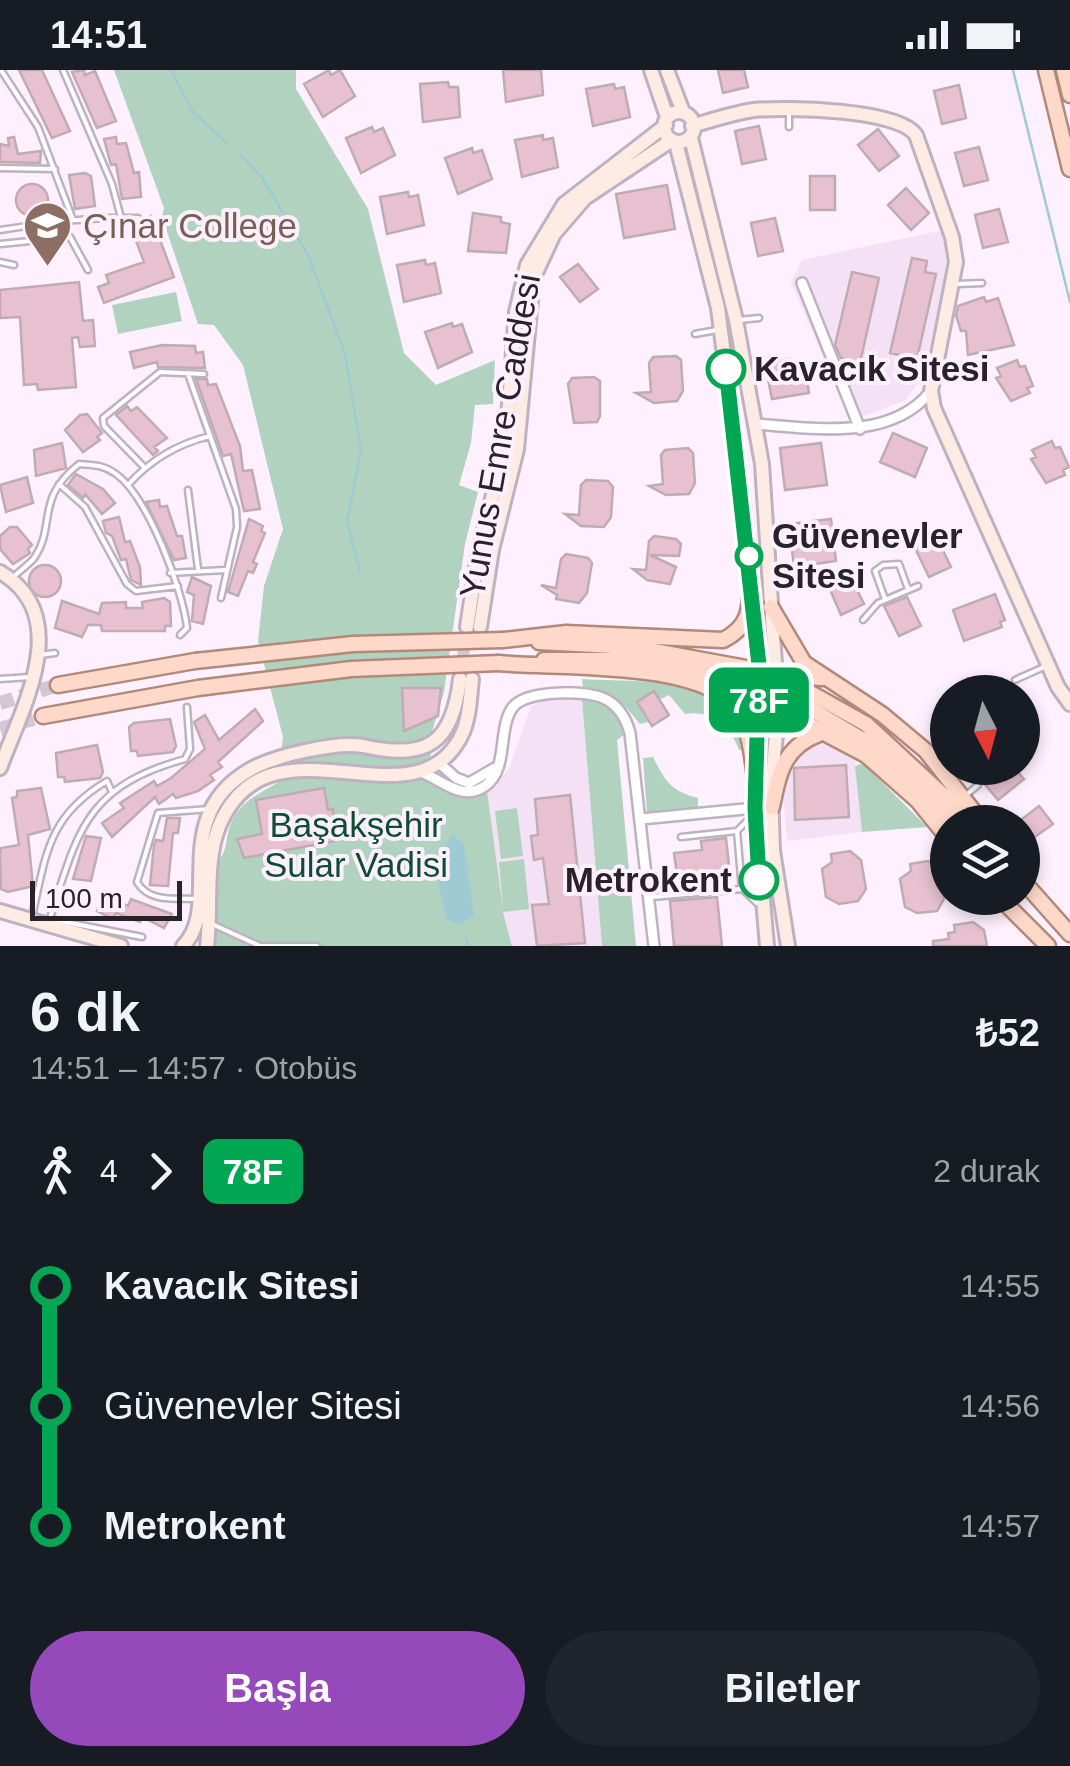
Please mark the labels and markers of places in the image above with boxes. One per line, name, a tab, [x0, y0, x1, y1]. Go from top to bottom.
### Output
school or university icon: Çınar College	[22, 200, 74, 268]
place label: Çınar College	[83, 206, 297, 245]
place label: Kavacık Sitesi	[754, 349, 989, 388]
marker: Kavacık Sitesi	[707, 350, 745, 388]
place label: Güvenevler Sitesi	[772, 516, 963, 595]
marker: Güvenevler Sitesi	[736, 543, 762, 569]
place label: Metrokent	[565, 860, 732, 899]
marker: Metrokent	[740, 861, 778, 899]

